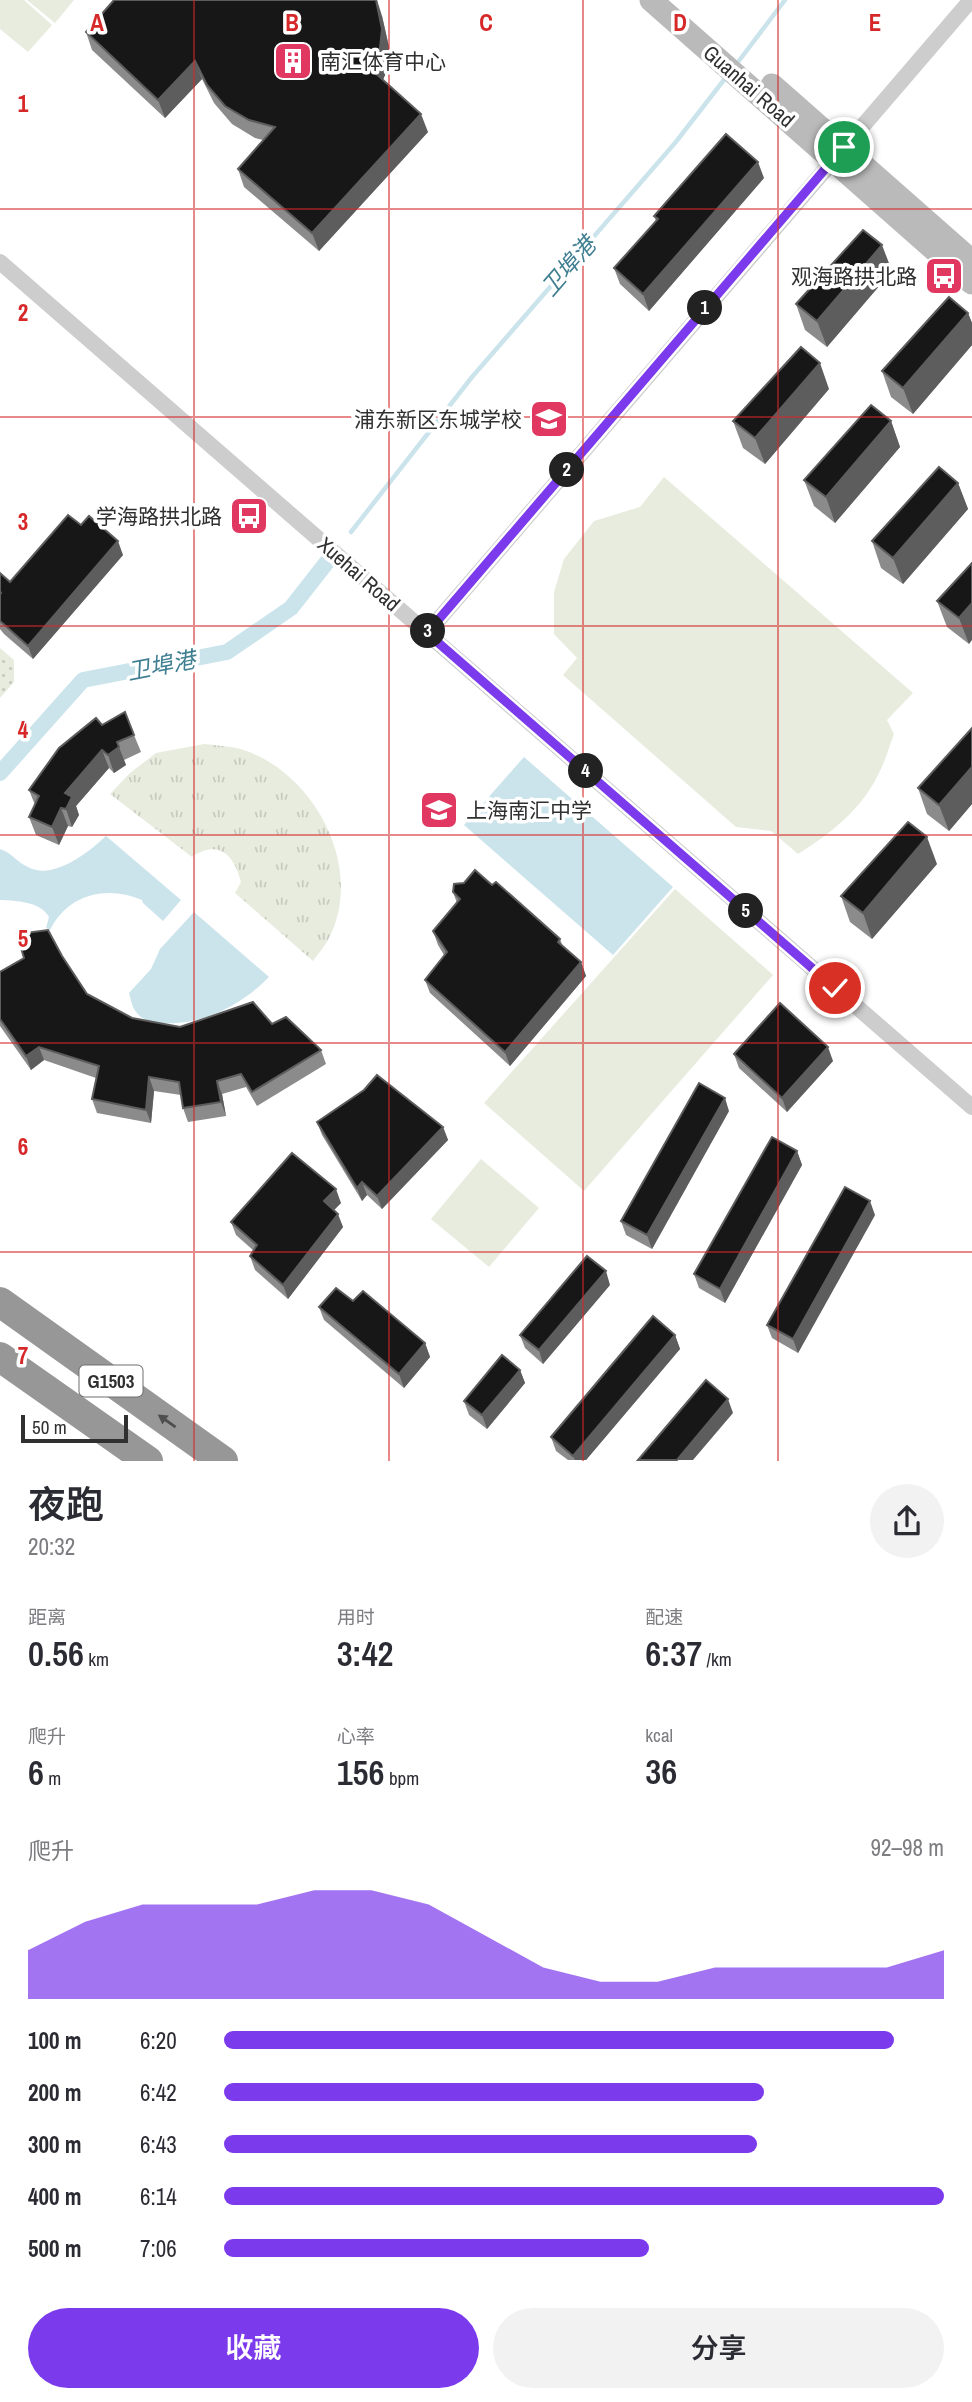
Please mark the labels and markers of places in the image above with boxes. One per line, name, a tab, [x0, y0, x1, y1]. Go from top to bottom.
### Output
building icon: 南汇体育中心	[272, 40, 314, 82]
place label: 南汇体育中心	[320, 47, 446, 76]
pin	[814, 117, 874, 177]
bus stop icon: 观海路拱北路	[923, 255, 965, 297]
place label: 观海路拱北路	[791, 262, 917, 291]
pin: 1	[688, 290, 722, 326]
school or university icon: 浦东新区东城学校	[528, 398, 570, 440]
place label: 浦东新区东城学校	[354, 405, 522, 434]
pin: 2	[550, 452, 584, 488]
bus stop icon: 学海路拱北路	[228, 495, 270, 537]
place label: 学海路拱北路	[96, 502, 222, 531]
pin: 3	[410, 614, 446, 648]
pin: 4	[568, 754, 604, 788]
school or university icon: 上海南汇中学	[418, 789, 460, 831]
place label: 上海南汇中学	[466, 796, 592, 825]
pin: 5	[728, 894, 764, 928]
pin	[805, 958, 865, 1018]

